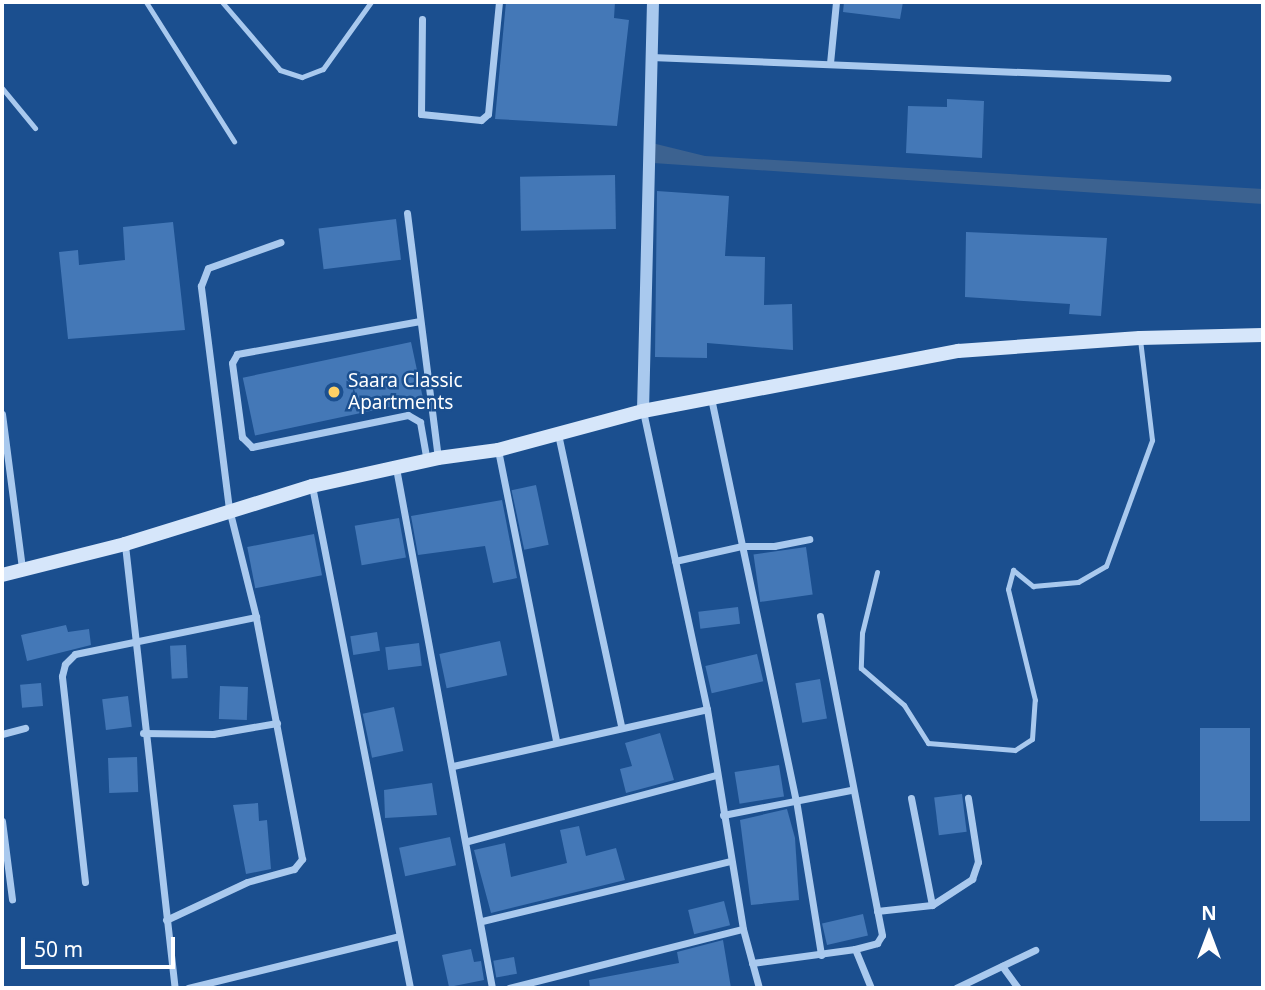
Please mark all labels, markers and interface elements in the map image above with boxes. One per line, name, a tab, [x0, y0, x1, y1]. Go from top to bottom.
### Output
place label: Saara Classic Apartments	[348, 370, 463, 414]
marker: Saara Classic Apartments	[326, 384, 342, 400]
north arrow	[1174, 899, 1244, 969]
text: N	[1201, 900, 1217, 926]
scale bar	[24, 923, 178, 967]
text: 50 m	[34, 935, 83, 963]

